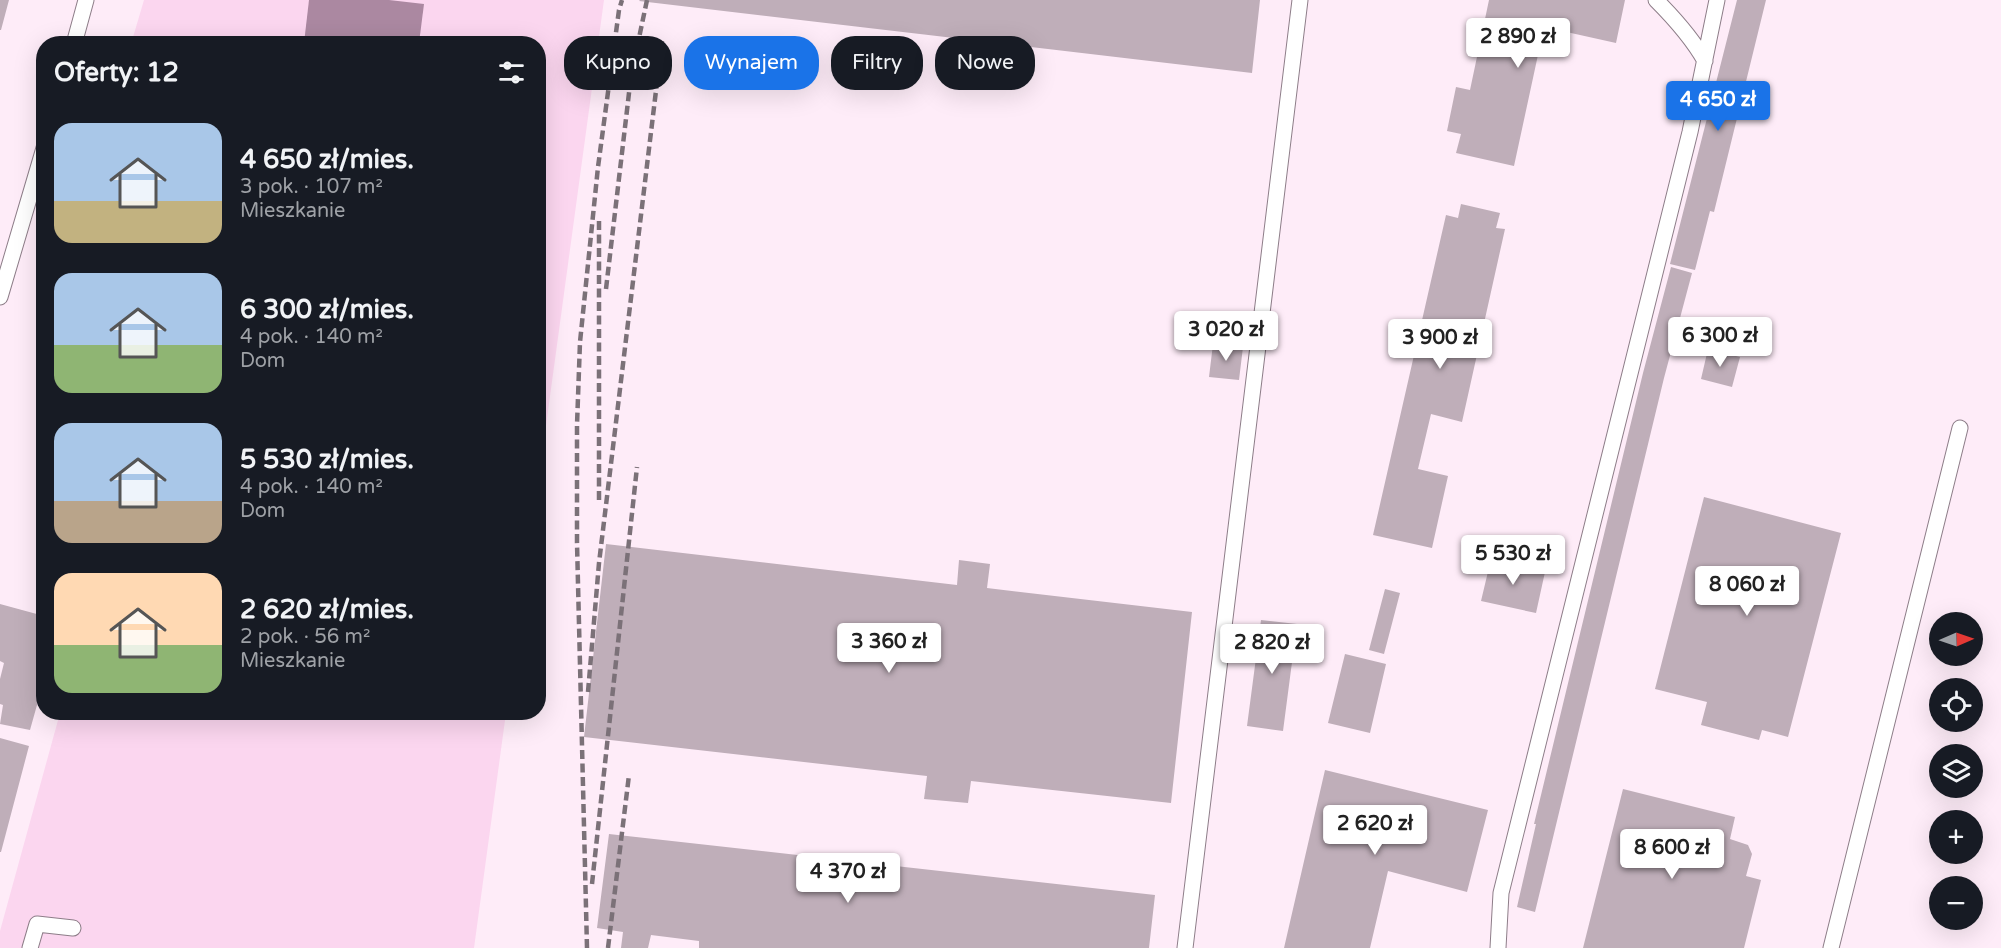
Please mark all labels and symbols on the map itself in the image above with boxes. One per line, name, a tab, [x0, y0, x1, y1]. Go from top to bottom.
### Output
pin: 2 890 zł	[1456, 18, 1580, 69]
pin: 4 650 zł	[1656, 81, 1780, 132]
pin: 3 020 zł	[1164, 311, 1288, 362]
pin: 6 300 zł	[1658, 317, 1782, 368]
pin: 3 900 zł	[1378, 319, 1502, 370]
pin: 5 530 zł	[1451, 535, 1575, 586]
pin: 8 060 zł	[1685, 566, 1809, 617]
north arrow	[1929, 612, 1983, 666]
pin: 3 360 zł	[827, 623, 951, 674]
pin: 2 820 zł	[1210, 624, 1334, 675]
pin: 2 620 zł	[1313, 805, 1437, 856]
pin: 8 600 zł	[1610, 829, 1734, 880]
pin: 4 370 zł	[786, 853, 910, 904]

